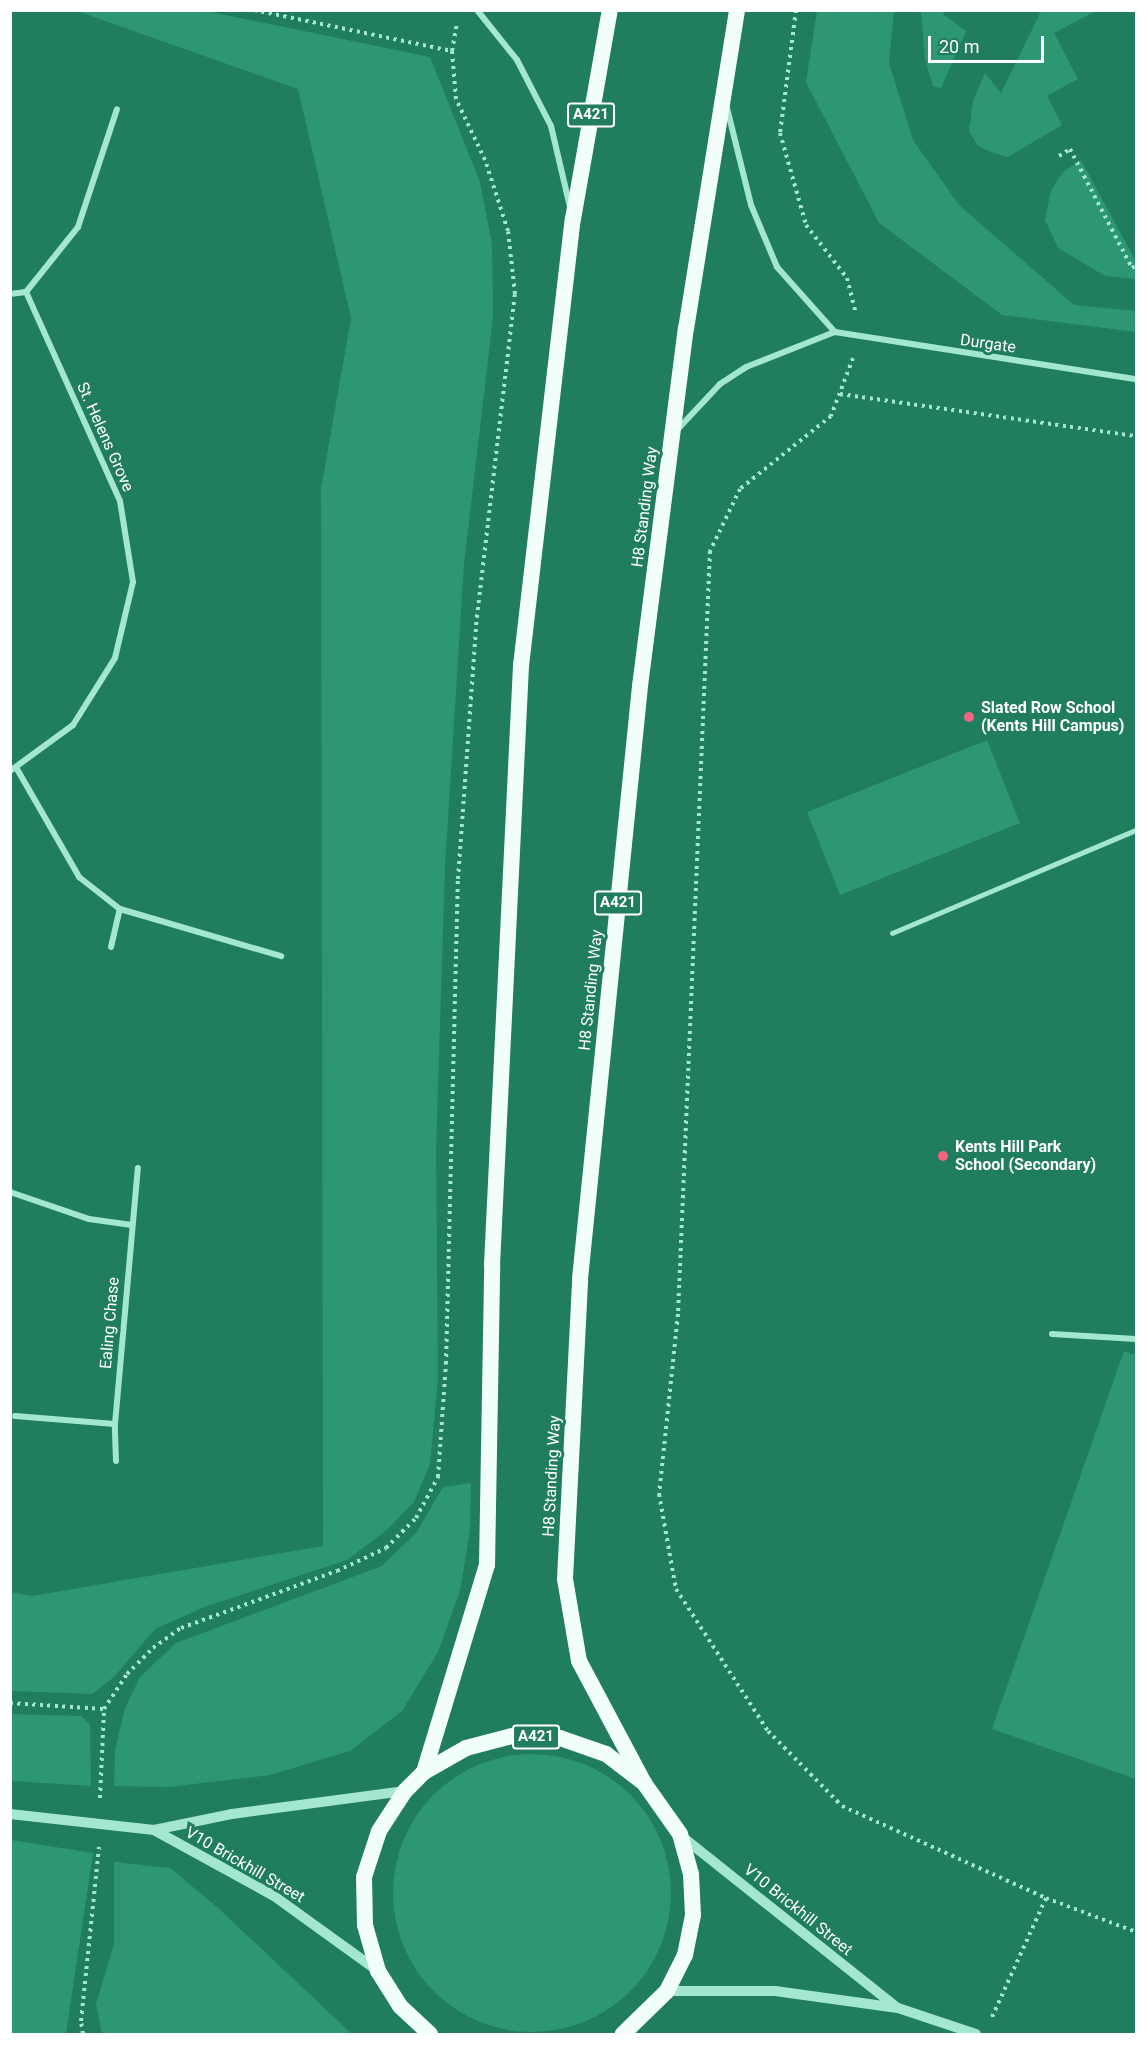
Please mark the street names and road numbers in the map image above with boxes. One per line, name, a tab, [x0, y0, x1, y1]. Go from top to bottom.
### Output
road number: A421	[567, 103, 615, 127]
street label: Durgate	[959, 331, 1017, 357]
street label: St. Helens Grove	[72, 379, 138, 495]
street label: H8 Standing Way	[628, 446, 662, 568]
road number: A421	[594, 891, 642, 915]
street label: H8 Standing Way	[575, 929, 607, 1051]
street label: Ealing Chase	[96, 1276, 124, 1370]
street label: H8 Standing Way	[539, 1415, 565, 1537]
road number: A421	[512, 1725, 560, 1749]
street label: V10 Brickhill Street	[182, 1823, 308, 1907]
street label: V10 Brickhill Street	[740, 1860, 856, 1960]

